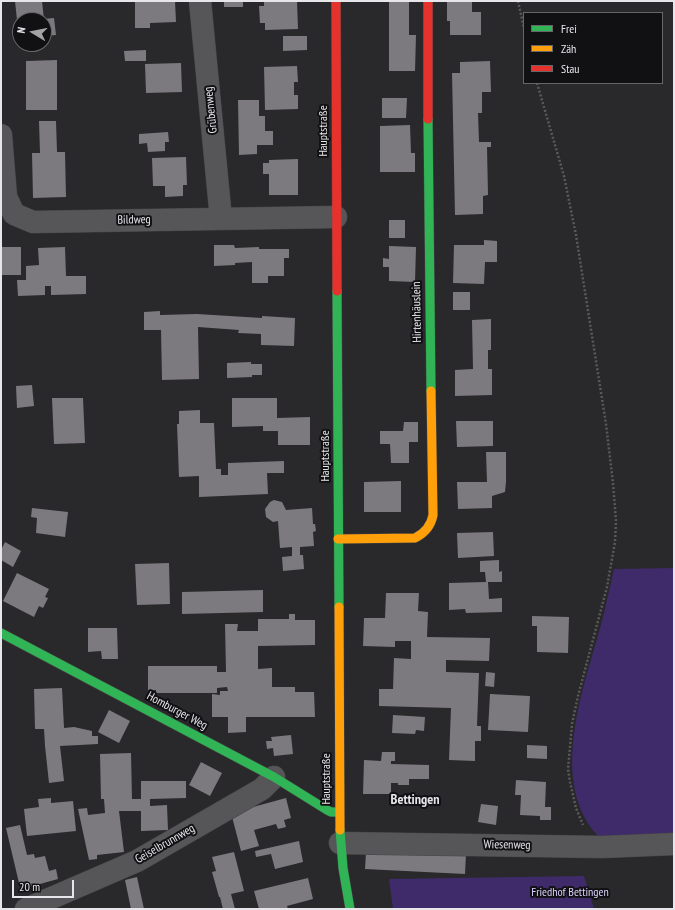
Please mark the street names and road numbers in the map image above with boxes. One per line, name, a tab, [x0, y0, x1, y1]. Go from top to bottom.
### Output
street label: Grübenweg	[201, 86, 221, 134]
street label: Hauptstraße	[317, 105, 331, 157]
street label: Bildweg	[117, 213, 151, 227]
street label: Hirtenhäuslein	[409, 281, 425, 343]
street label: Hauptstraße	[319, 430, 333, 482]
street label: Homburger Weg	[144, 689, 210, 733]
street label: Hauptstraße	[320, 753, 334, 805]
street label: Geiselbrunnweg	[133, 821, 197, 867]
street label: Wiesenweg	[483, 837, 531, 853]

